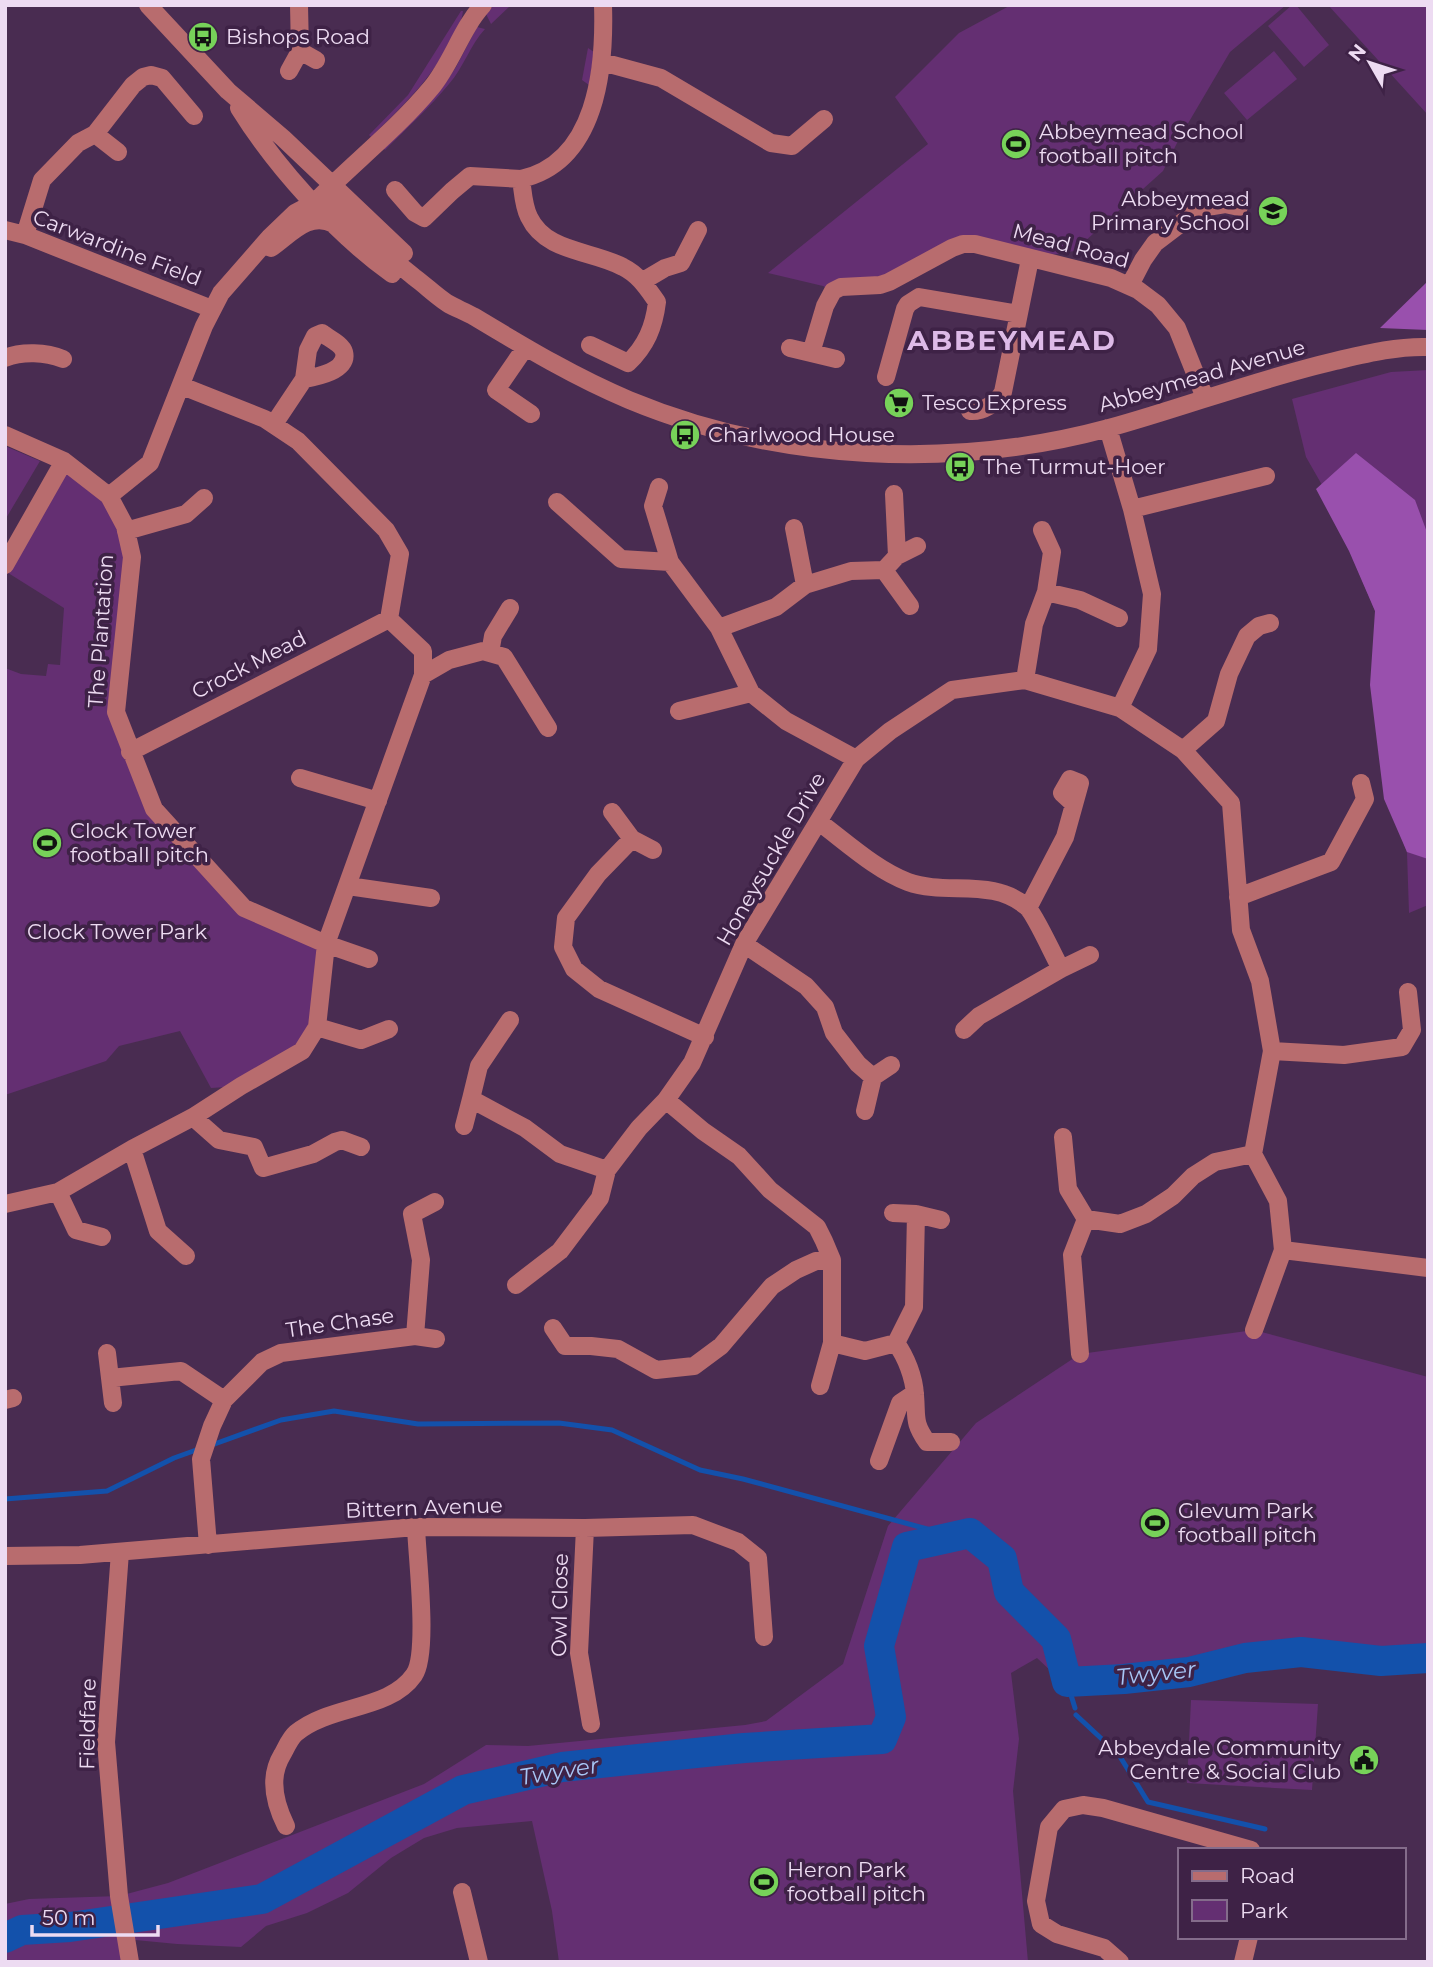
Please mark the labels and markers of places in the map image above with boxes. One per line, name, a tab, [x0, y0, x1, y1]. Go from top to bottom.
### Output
bus stop icon: Bishops Road	[186, 20, 220, 54]
place label: Bishops Road	[226, 24, 370, 49]
place label: Abbeymead School football pitch	[1039, 119, 1244, 168]
sports icon: Abbeymead School football pitch	[999, 127, 1033, 161]
place label: Abbeymead Primary School	[1091, 186, 1250, 235]
school or university icon: Abbeymead Primary School	[1256, 194, 1290, 228]
supermarket icon: Tesco Express	[882, 386, 916, 420]
place label: Tesco Express	[922, 390, 1067, 415]
bus stop icon: Charlwood House	[668, 418, 702, 452]
place label: Charlwood House	[708, 422, 895, 447]
bus stop icon: The Turmut-Hoer	[943, 450, 977, 484]
place label: The Turmut-Hoer	[983, 454, 1166, 479]
place label: Clock Tower football pitch	[70, 818, 209, 867]
sports icon: Clock Tower football pitch	[30, 826, 64, 860]
place label: Glevum Park football pitch	[1178, 1498, 1317, 1547]
sports icon: Glevum Park football pitch	[1138, 1506, 1172, 1540]
place label: Abbeydale Community Centre & Social Club	[1098, 1735, 1342, 1784]
public building icon: Abbeydale Community Centre & Social Club	[1347, 1743, 1381, 1777]
place label: Heron Park football pitch	[787, 1857, 926, 1906]
sports icon: Heron Park football pitch	[747, 1865, 781, 1899]

